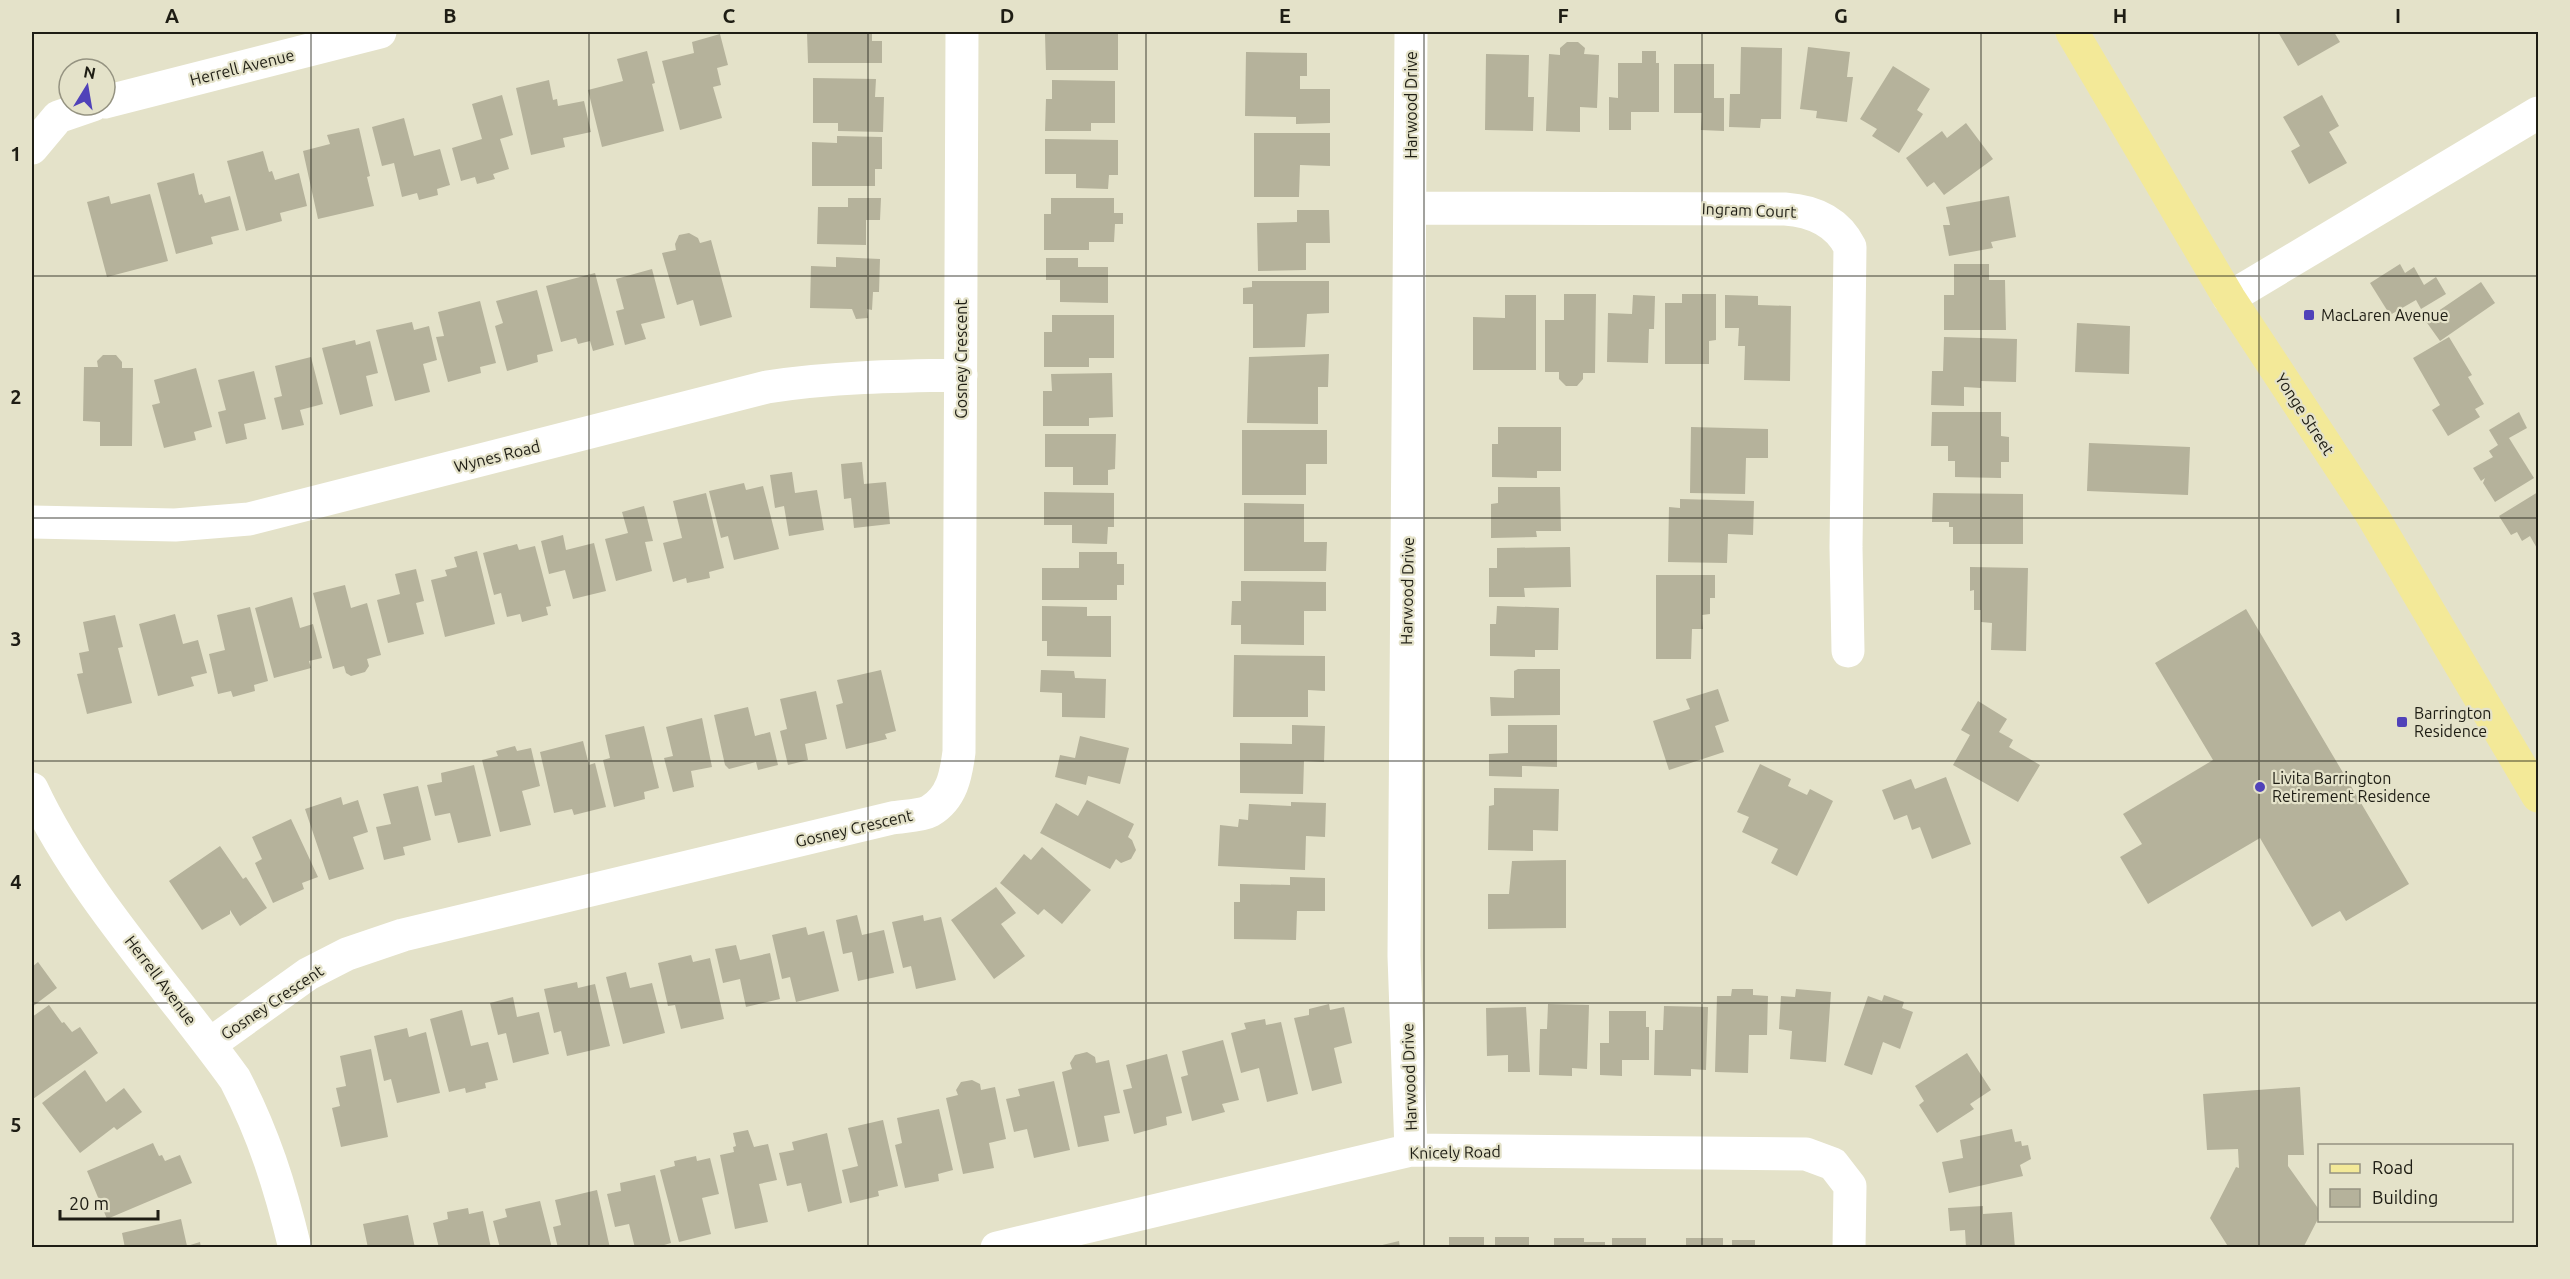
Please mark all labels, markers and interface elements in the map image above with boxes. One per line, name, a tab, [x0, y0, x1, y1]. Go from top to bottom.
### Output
text: A	[165, 4, 179, 27]
text: B	[443, 4, 457, 27]
text: C	[723, 4, 736, 27]
text: D	[1000, 4, 1014, 27]
text: E	[1279, 4, 1291, 27]
text: F	[1557, 4, 1569, 27]
text: G	[1834, 4, 1848, 27]
text: H	[2113, 4, 2127, 27]
text: I	[2395, 4, 2401, 27]
street label: Herrell Avenue	[188, 45, 296, 89]
street label: Harwood Drive	[1402, 51, 1420, 159]
north arrow	[57, 57, 117, 117]
text: N	[82, 62, 97, 82]
text: 1	[10, 142, 22, 165]
street label: Ingram Court	[1701, 199, 1797, 221]
street label: Gosney Crescent	[952, 299, 970, 419]
place label: MacLaren Avenue	[2321, 306, 2449, 324]
marker: MacLaren Avenue	[2302, 308, 2316, 322]
street label: Yonge Street	[2272, 370, 2338, 459]
text: 2	[10, 385, 22, 408]
street label: Wynes Road	[452, 437, 542, 475]
street label: Harwood Drive	[1397, 537, 1417, 645]
text: 3	[10, 627, 22, 650]
place label: Barrington Residence	[2414, 704, 2492, 740]
marker: Barrington Residence	[2395, 715, 2409, 729]
place label: Livita Barrington Retirement Residence	[2272, 769, 2431, 805]
marker: Livita Barrington Retirement Residence	[2253, 780, 2267, 794]
street label: Gosney Crescent	[794, 806, 915, 850]
text: 4	[10, 870, 22, 893]
street label: Herrell Avenue	[122, 932, 200, 1028]
street label: Gosney Crescent	[217, 961, 327, 1043]
street label: Harwood Drive	[1398, 1023, 1420, 1131]
text: 5	[10, 1113, 22, 1136]
street label: Knicely Road	[1409, 1142, 1501, 1162]
legend	[2318, 1144, 2513, 1222]
text: Road	[2372, 1157, 2414, 1177]
scale bar	[60, 1183, 158, 1221]
text: Building	[2372, 1187, 2438, 1207]
text: 20 m	[69, 1193, 109, 1213]

